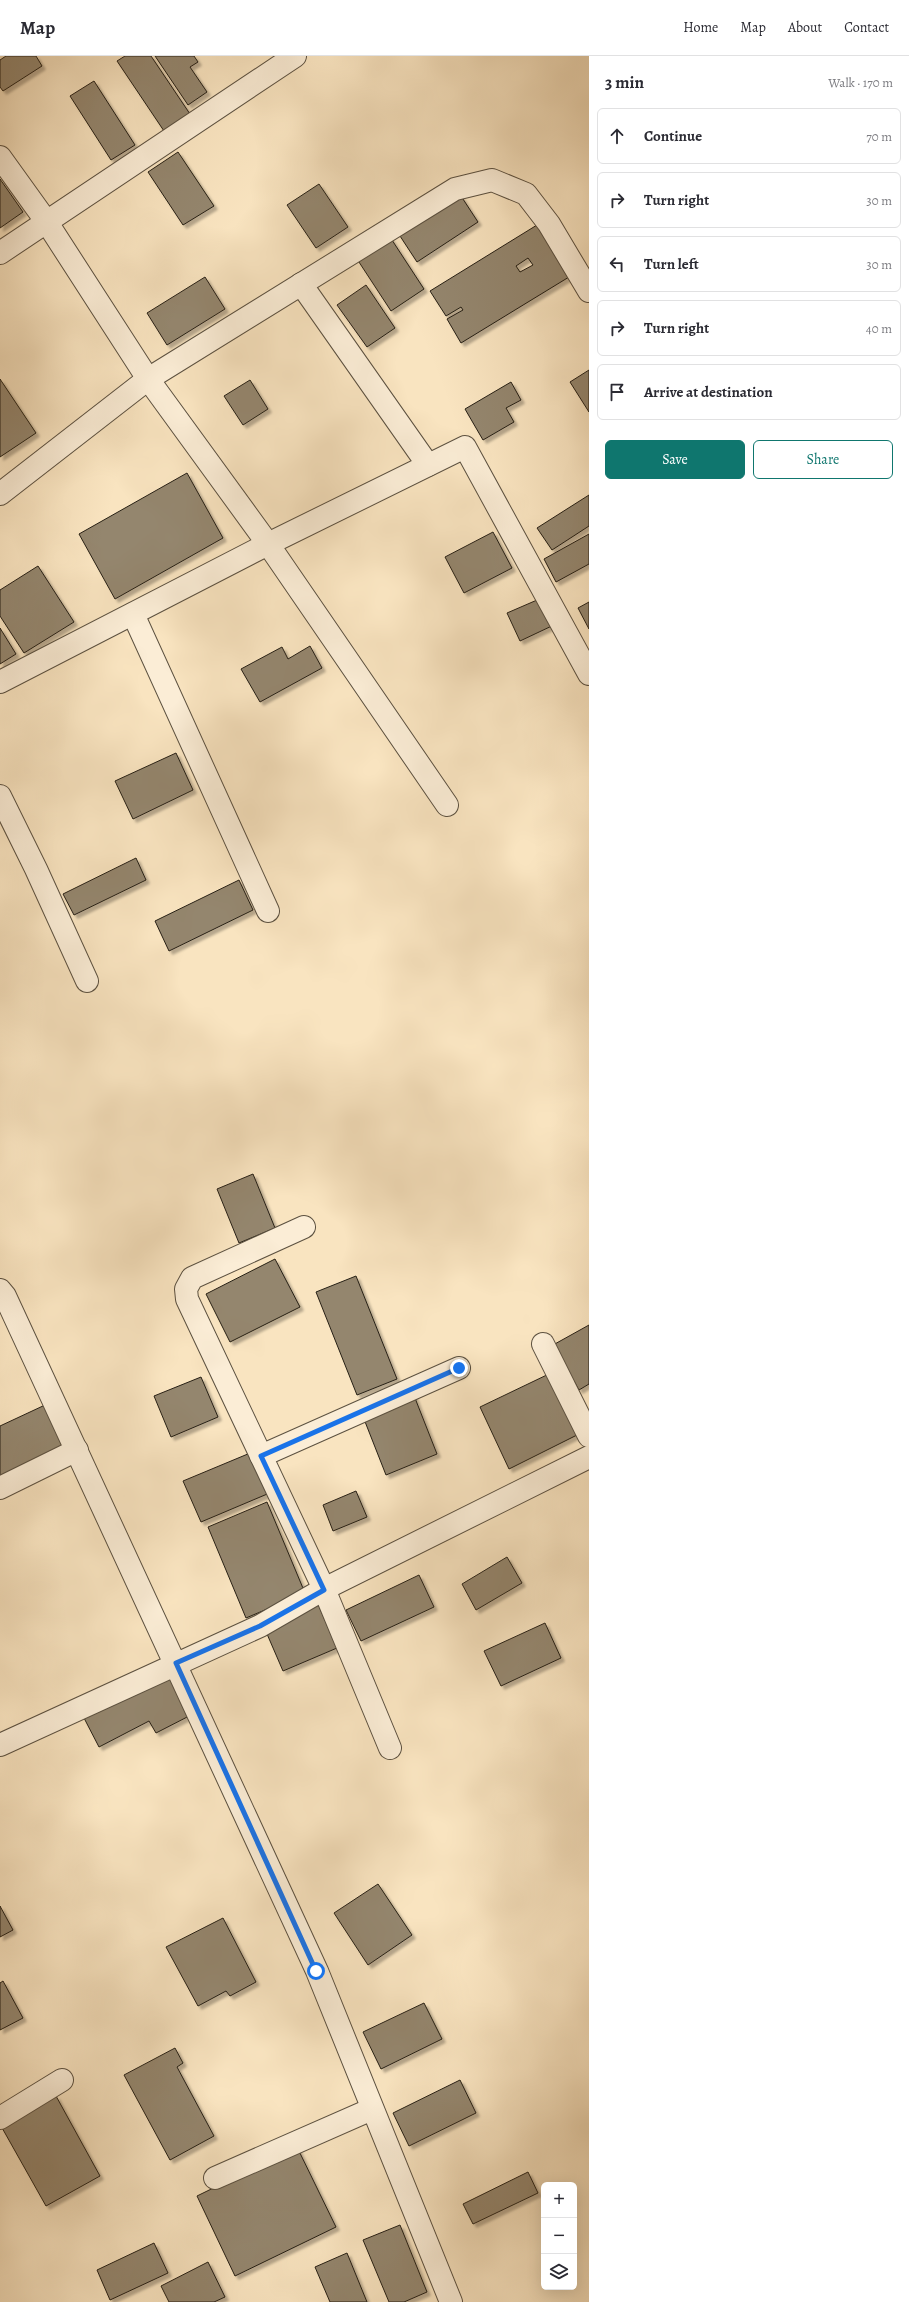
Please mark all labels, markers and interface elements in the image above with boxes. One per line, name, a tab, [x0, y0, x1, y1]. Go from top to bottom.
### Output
text: Map	[20, 15, 55, 41]
text: Home	[683, 18, 718, 37]
text: Map	[740, 18, 766, 37]
text: About	[788, 18, 822, 37]
text: Contact	[844, 18, 889, 37]
text: 3 min	[605, 71, 644, 94]
text: Walk · 170 m	[828, 74, 893, 91]
icon: ahead	[606, 125, 628, 147]
text: Continue	[644, 126, 702, 146]
text: 70 m	[866, 128, 892, 145]
icon: right	[606, 189, 628, 211]
text: Turn right	[644, 190, 709, 210]
text: 30 m	[866, 192, 892, 209]
icon: left	[606, 253, 628, 275]
text: Turn left	[644, 254, 699, 274]
text: 30 m	[866, 256, 892, 273]
icon: right	[606, 317, 628, 339]
text: Turn right	[644, 318, 709, 338]
text: 40 m	[866, 320, 892, 337]
icon: arrive	[606, 381, 628, 403]
text: Arrive at destination	[644, 382, 773, 402]
button: Save	[605, 440, 745, 479]
button: Share	[753, 440, 893, 479]
route end	[450, 1359, 468, 1377]
route start	[307, 1962, 325, 1980]
map controls	[541, 2182, 577, 2290]
button: +	[541, 2182, 577, 2218]
button: −	[541, 2218, 577, 2254]
button: layers	[541, 2254, 577, 2290]

